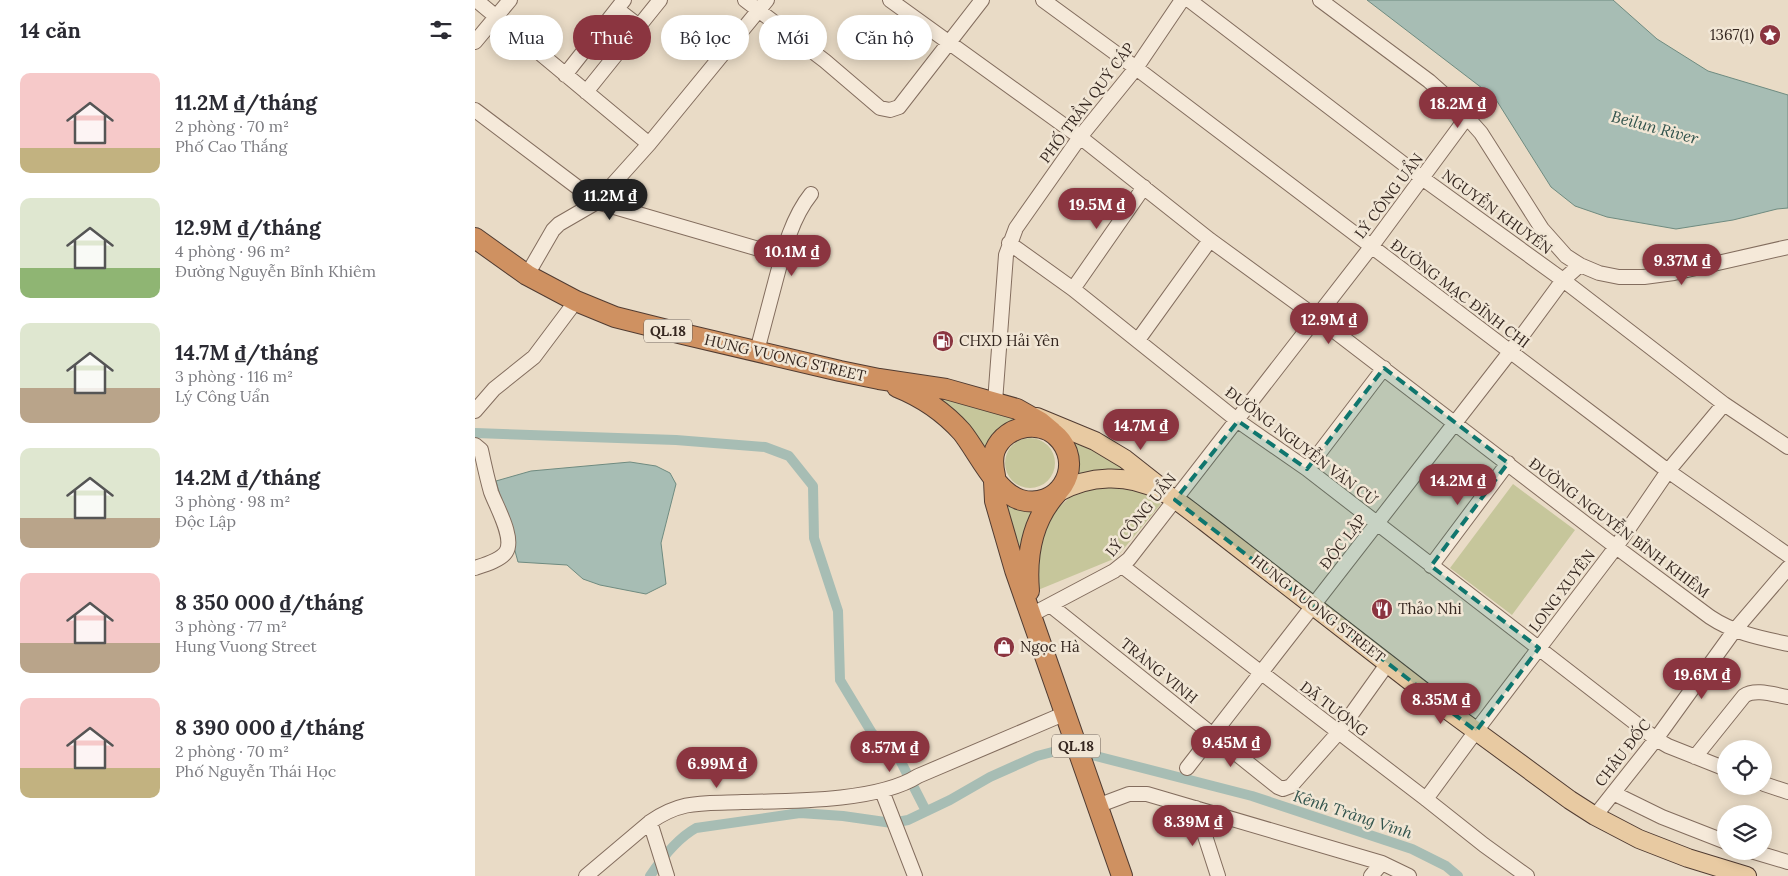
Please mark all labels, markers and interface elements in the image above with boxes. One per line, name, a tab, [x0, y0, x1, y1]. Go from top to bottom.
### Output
chip: Mua	[490, 15, 563, 60]
chip: Thuê	[573, 15, 651, 60]
chip: Bộ lọc	[661, 15, 749, 60]
chip: Mới	[759, 15, 827, 60]
chip: Căn hộ	[837, 15, 932, 60]
icon: filters	[427, 16, 455, 44]
text: 14 căn	[20, 17, 81, 44]
place icon: 1367(1)	[1758, 23, 1782, 47]
place label: 1367(1)	[1710, 25, 1754, 45]
street label: PHỐ TRẦN QUÝ CÁP	[1034, 38, 1138, 167]
pin: 18.2M ₫	[1412, 86, 1504, 129]
text: 11.2M ₫/tháng	[175, 89, 317, 116]
icon: home	[60, 93, 120, 153]
text: 18.2M ₫	[1430, 93, 1486, 113]
water label: Beilun River	[1609, 106, 1701, 148]
text: 2 phòng · 70 m²	[175, 116, 289, 136]
text: Phố Cao Thắng	[175, 136, 287, 156]
street label: LÝ CÔNG UẨN	[1350, 149, 1427, 242]
street label: NGUYỄN KHUYẾN	[1438, 164, 1557, 258]
pin: 11.2M ₫	[564, 178, 656, 221]
text: 11.2M ₫	[583, 185, 637, 205]
pin: 19.5M ₫	[1051, 188, 1143, 230]
text: 19.5M ₫	[1069, 194, 1125, 214]
text: 12.9M ₫/tháng	[175, 214, 321, 241]
icon: home	[60, 218, 120, 278]
pin: 10.1M ₫	[746, 234, 838, 277]
street label: ĐƯỜNG MẠC ĐĨNH CHI	[1387, 234, 1534, 352]
text: 4 phòng · 96 m²	[175, 241, 291, 261]
text: 10.1M ₫	[765, 241, 819, 261]
pin: 9.37M ₫	[1636, 244, 1728, 286]
text: 9.37M ₫	[1653, 250, 1711, 270]
text: Đường Nguyễn Bỉnh Khiêm	[175, 261, 376, 281]
pin: 12.9M ₫	[1283, 302, 1375, 345]
text: 12.9M ₫	[1301, 309, 1357, 329]
road number: QL.18	[644, 320, 692, 342]
fuel station icon: CHXD Hải Yên	[931, 329, 955, 353]
street label: HUNG VUONG STREET	[703, 330, 868, 385]
place label: CHXD Hải Yên	[959, 331, 1059, 350]
text: 14.7M ₫/tháng	[175, 339, 318, 366]
icon: home	[60, 343, 120, 403]
text: 3 phòng · 116 m²	[175, 366, 293, 386]
street label: ĐƯỜNG NGUYỄN VĂN CỪ	[1222, 382, 1382, 509]
text: Lý Công Uẩn	[175, 386, 270, 406]
pin: 14.7M ₫	[1095, 408, 1187, 451]
text: 14.7M ₫	[1114, 415, 1168, 435]
street label: ĐƯỜNG NGUYỄN BỈNH KHIÊM	[1525, 453, 1714, 602]
text: 14.2M ₫/tháng	[175, 464, 320, 491]
pin: 14.2M ₫	[1412, 464, 1504, 506]
icon: home	[60, 468, 120, 528]
street label: LÝ CÔNG UẨN	[1100, 468, 1180, 560]
text: 14.2M ₫	[1430, 470, 1486, 490]
text: 3 phòng · 98 m²	[175, 491, 291, 511]
street label: ĐỘC LẬP	[1315, 510, 1370, 573]
text: Độc Lập	[175, 511, 236, 531]
street label: LONG XUYÊN	[1524, 546, 1599, 636]
street label: HUNG VUONG STREET	[1247, 550, 1389, 667]
text: 8 350 000 ₫/tháng	[175, 589, 363, 616]
icon: home	[60, 593, 120, 653]
restaurant icon: Thảo Nhi	[1370, 597, 1394, 621]
place label: Thảo Nhi	[1398, 599, 1462, 618]
text: 3 phòng · 77 m²	[175, 616, 287, 636]
street label: TRÀNG VINH	[1117, 634, 1202, 708]
shop icon: Ngọc Hà	[992, 635, 1016, 659]
text: Hung Vuong Street	[175, 636, 317, 656]
place label: Ngọc Hà	[1020, 637, 1080, 656]
pin: 19.6M ₫	[1656, 658, 1748, 700]
text: 19.6M ₫	[1674, 664, 1730, 684]
street label: DÃ TƯỢNG	[1297, 677, 1372, 741]
pin: 8.35M ₫	[1395, 682, 1487, 725]
text: 8.35M ₫	[1412, 689, 1470, 709]
text: 8 390 000 ₫/tháng	[175, 714, 364, 741]
street label: CHÂU ĐỐC	[1590, 714, 1655, 790]
icon: home	[60, 718, 120, 778]
pin: 9.45M ₫	[1185, 726, 1277, 768]
pin: 8.57M ₫	[844, 730, 936, 773]
text: 9.45M ₫	[1202, 732, 1260, 752]
road number: QL.18	[1052, 734, 1100, 758]
text: 8.57M ₫	[862, 737, 919, 757]
map controls	[1717, 740, 1772, 860]
button: locate	[1717, 740, 1772, 795]
text: 2 phòng · 70 m²	[175, 741, 289, 761]
pin: 6.99M ₫	[671, 746, 763, 789]
text: 6.99M ₫	[687, 753, 747, 773]
text: Phố Nguyễn Thái Học	[175, 761, 336, 781]
water label: Kênh Tràng Vinh	[1291, 785, 1415, 843]
pin: 8.39M ₫	[1147, 804, 1239, 847]
button: layers	[1717, 805, 1772, 860]
text: 8.39M ₫	[1163, 811, 1223, 831]

